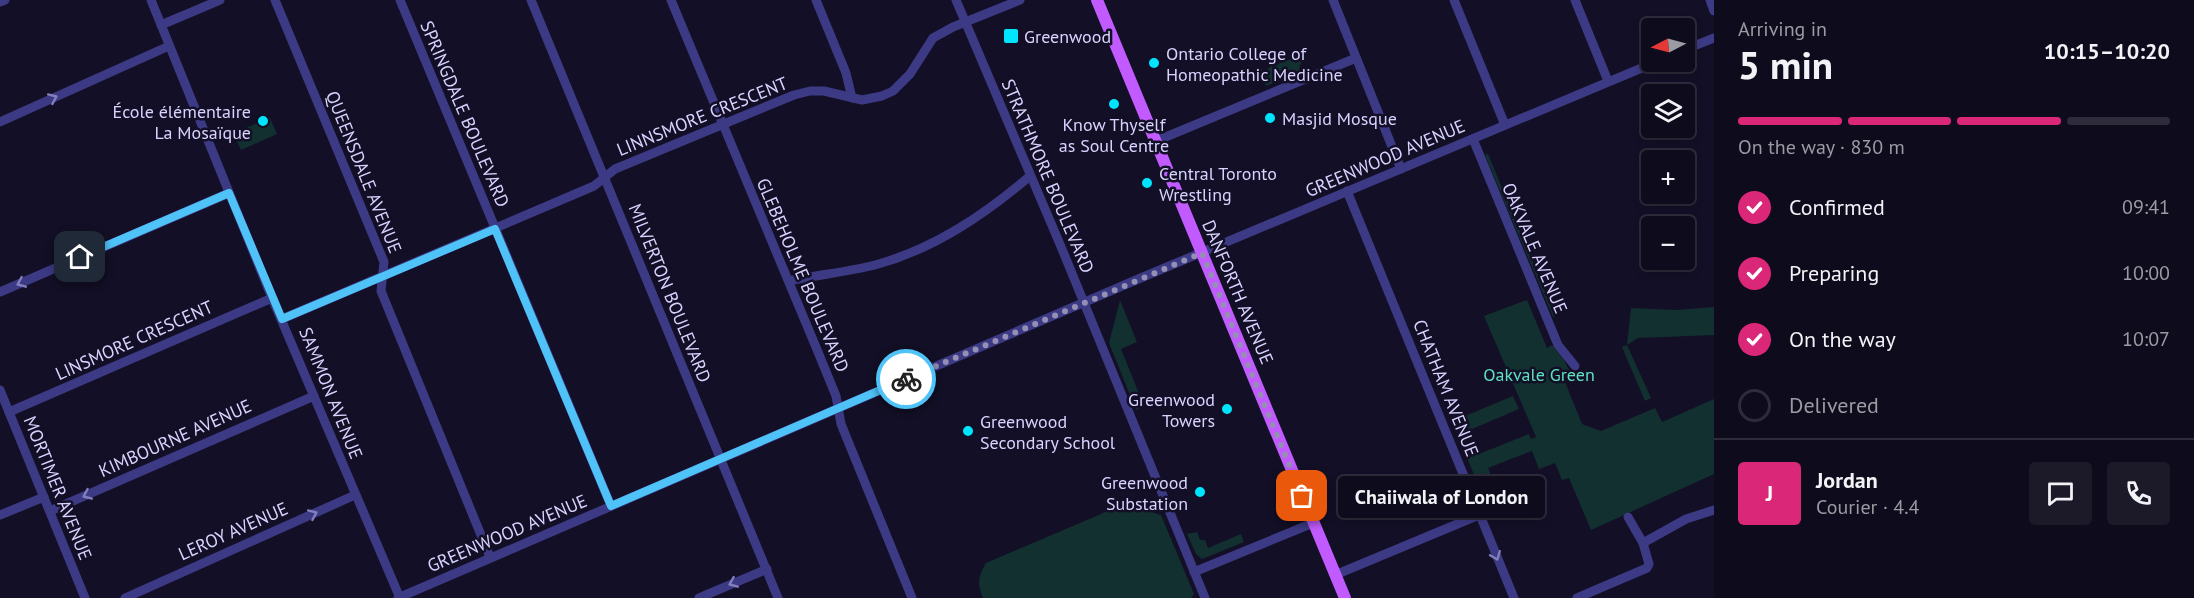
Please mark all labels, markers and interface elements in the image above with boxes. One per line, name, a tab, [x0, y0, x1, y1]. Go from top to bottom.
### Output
text: Arriving in	[1738, 16, 1827, 42]
street label: SPRINGDALE BOULEVARD	[415, 17, 515, 211]
north arrow	[1641, 18, 1695, 72]
map controls	[1641, 18, 1695, 270]
place label: Greenwood	[1024, 25, 1111, 48]
marker: Greenwood	[1002, 27, 1020, 45]
text: 10:15–10:20	[2044, 37, 2170, 65]
text: 5 min	[1738, 39, 1833, 90]
place label: Ontario College of Homeopathic Medicine	[1166, 42, 1343, 86]
marker: Ontario College of Homeopathic Medicine	[1147, 56, 1161, 70]
street label: LINNSMORE CRESCENT	[613, 71, 791, 161]
street label: STRATHMORE BOULEVARD	[997, 75, 1099, 277]
button: layers	[1641, 84, 1695, 138]
street label: QUEENSDALE AVENUE	[321, 87, 407, 257]
one-way arrow	[47, 93, 58, 105]
marker: Know Thyself as Soul Centre	[1107, 97, 1121, 111]
place label: École élémentaire La Mosaïque	[113, 100, 251, 144]
place label: Masjid Mosque	[1282, 107, 1397, 130]
marker: Masjid Mosque	[1263, 111, 1277, 125]
place label: Know Thyself as Soul Centre	[1059, 113, 1169, 157]
marker: École élémentaire La Mosaïque	[256, 114, 270, 128]
street label: GREENWOOD AVENUE	[1302, 114, 1468, 202]
text: On the way · 830 m	[1738, 134, 1905, 160]
button: +	[1641, 150, 1695, 204]
place label: Central Toronto Wrestling	[1159, 162, 1277, 206]
street label: GLEBEHOLME BOULEVARD	[752, 175, 854, 375]
marker: Central Toronto Wrestling	[1140, 176, 1154, 190]
street label: OAKVALE AVENUE	[1497, 179, 1573, 317]
icon: check	[1738, 191, 1771, 224]
text: Confirmed	[1789, 193, 1885, 221]
text: 09:41	[2122, 194, 2170, 220]
street label: MILVERTON BOULEVARD	[624, 200, 716, 386]
street label: DANFORTH AVENUE	[1197, 216, 1279, 368]
button: −	[1641, 216, 1695, 270]
pin	[54, 231, 105, 282]
icon: home	[63, 240, 96, 273]
icon: check	[1738, 257, 1771, 290]
text: Preparing	[1789, 259, 1879, 287]
text: 10:00	[2122, 260, 2170, 286]
one-way arrow	[17, 276, 28, 288]
street label: LINSMORE CRESCENT	[52, 295, 216, 385]
street label: CHATHAM AVENUE	[1408, 316, 1484, 460]
icon: check	[1738, 323, 1771, 356]
street label: SAMMON AVENUE	[294, 324, 368, 462]
text: On the way	[1789, 325, 1896, 353]
text: 10:07	[2122, 326, 2170, 352]
courier	[876, 349, 936, 409]
icon: bike	[890, 363, 923, 396]
park label: Oakvale Green	[1483, 363, 1595, 386]
place label: Greenwood Towers	[1128, 388, 1215, 432]
text: Delivered	[1789, 391, 1879, 419]
street label: KIMBOURNE AVENUE	[95, 394, 255, 482]
marker: Greenwood Towers	[1220, 402, 1234, 416]
place label: Greenwood Secondary School	[980, 410, 1116, 454]
street label: MORTIMER AVENUE	[19, 413, 97, 563]
marker: Greenwood Secondary School	[961, 424, 975, 438]
button: chat	[2029, 462, 2092, 525]
button: phone	[2107, 462, 2170, 525]
text: Jordan	[1816, 466, 1878, 494]
pin	[1276, 470, 1327, 521]
place label: Greenwood Substation	[1101, 471, 1188, 515]
callout: Chaiiwala of London	[1338, 475, 1545, 517]
icon: bag	[1285, 479, 1318, 512]
text: J	[1766, 479, 1773, 507]
text: Chaiiwala of London	[1355, 484, 1528, 510]
marker: Greenwood Substation	[1193, 485, 1207, 499]
one-way arrow	[82, 488, 93, 500]
street label: GREENWOOD AVENUE	[424, 489, 590, 577]
text: Courier · 4.4	[1816, 494, 1919, 520]
street label: LEROY AVENUE	[175, 497, 291, 565]
one-way arrow	[306, 509, 317, 521]
one-way arrow	[1489, 550, 1501, 561]
one-way arrow	[728, 576, 739, 588]

